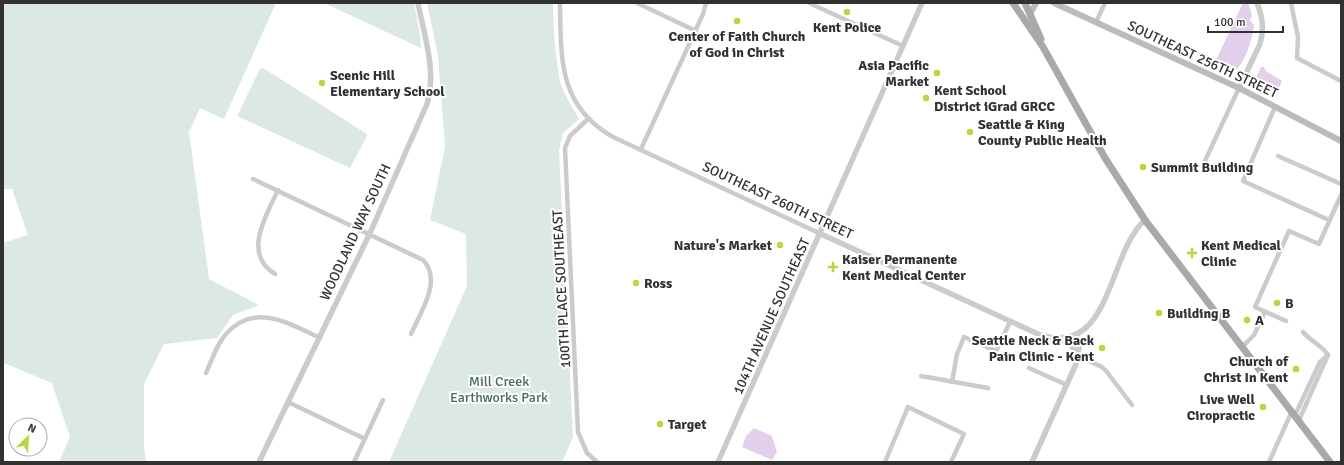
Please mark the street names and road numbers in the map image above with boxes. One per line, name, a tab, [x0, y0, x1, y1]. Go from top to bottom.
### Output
street label: SOUTHEAST 256TH STREET	[1125, 17, 1281, 102]
street label: SOUTHEAST 260TH STREET	[700, 158, 856, 243]
street label: WOODLAND WAY SOUTH	[316, 161, 395, 303]
street label: 100TH PLACE SOUTHEAST	[549, 209, 574, 369]
street label: 104TH AVENUE SOUTHEAST	[729, 235, 814, 397]

